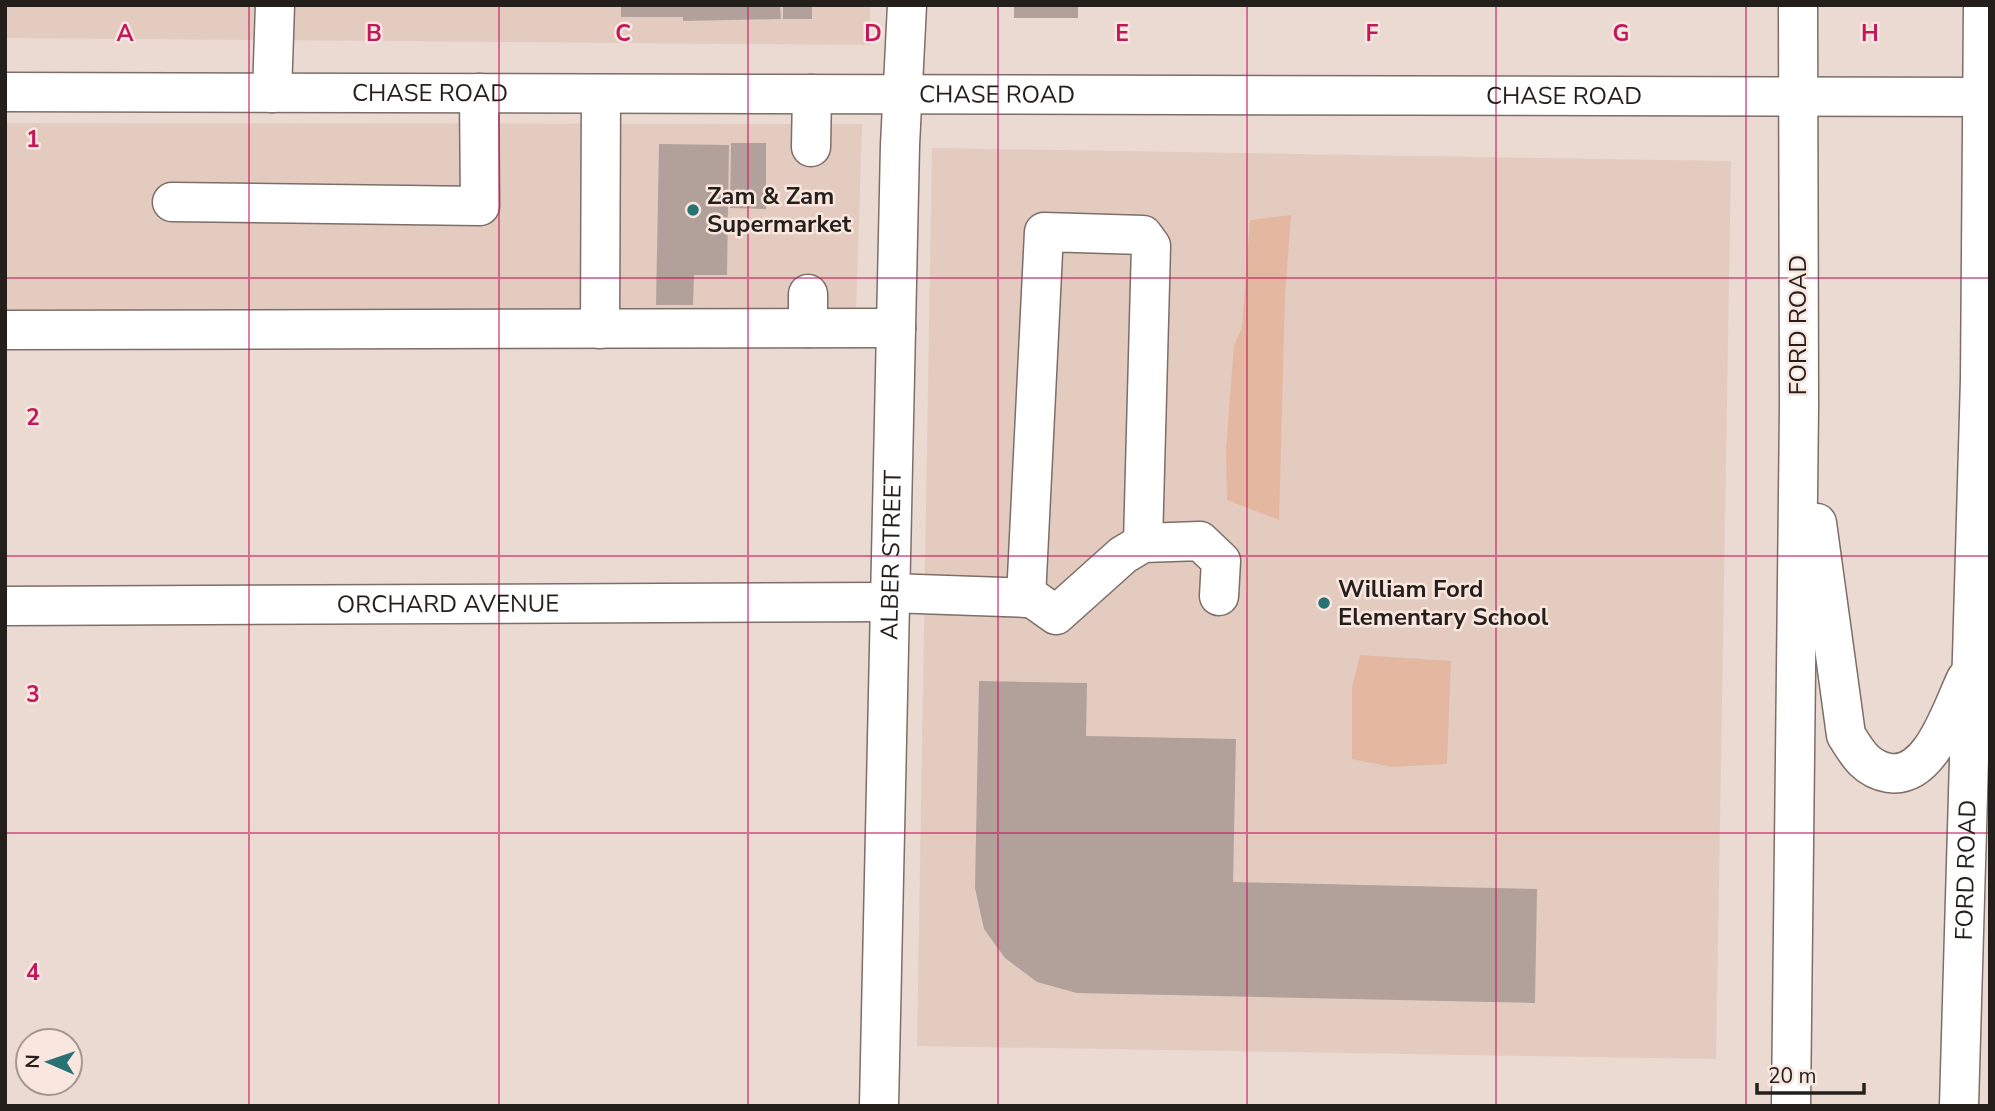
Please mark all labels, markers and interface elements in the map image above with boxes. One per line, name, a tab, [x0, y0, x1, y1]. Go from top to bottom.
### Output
text: A	[116, 18, 134, 49]
text: B	[366, 18, 382, 49]
text: C	[615, 18, 631, 49]
text: D	[864, 18, 882, 49]
text: E	[1115, 18, 1129, 49]
text: F	[1366, 18, 1379, 49]
text: G	[1613, 18, 1629, 49]
text: H	[1861, 18, 1879, 49]
street label: CHASE ROAD	[352, 77, 508, 109]
street label: CHASE ROAD	[919, 78, 1075, 111]
street label: CHASE ROAD	[1486, 80, 1642, 112]
text: 1	[26, 124, 40, 155]
place label: Zam & Zam Supermarket	[707, 180, 852, 240]
marker: Zam & Zam Supermarket	[685, 202, 701, 218]
street label: FORD ROAD	[1782, 255, 1814, 395]
text: 2	[26, 402, 40, 433]
street label: ALBER STREET	[873, 469, 909, 640]
place label: William Ford Elementary School	[1338, 573, 1549, 633]
street label: ORCHARD AVENUE	[337, 587, 559, 620]
marker: William Ford Elementary School	[1316, 595, 1332, 611]
text: 3	[26, 679, 40, 710]
street label: FORD ROAD	[1948, 799, 1984, 941]
text: 4	[26, 957, 40, 988]
north arrow	[14, 1027, 84, 1097]
scale bar	[1757, 1052, 1864, 1096]
text: N	[20, 1054, 46, 1069]
text: 20 m	[1768, 1062, 1817, 1090]

